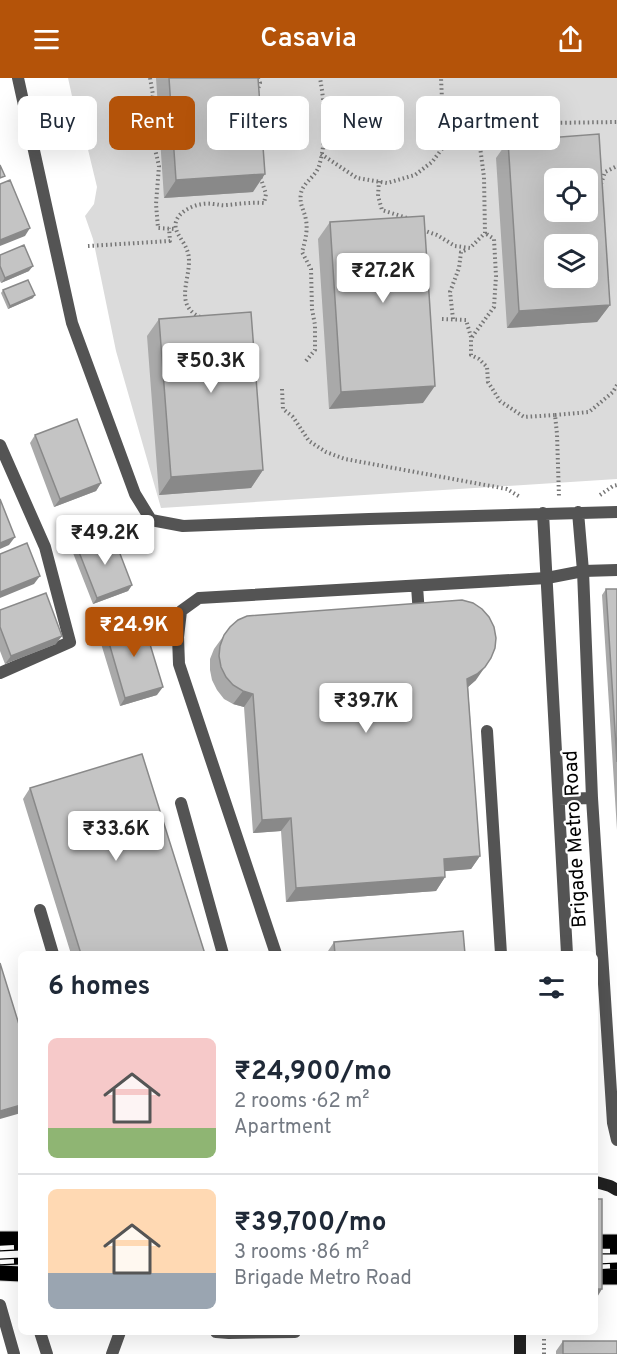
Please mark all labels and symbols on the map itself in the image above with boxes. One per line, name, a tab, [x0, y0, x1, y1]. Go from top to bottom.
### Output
pin: ₹27.2K	[334, 253, 432, 304]
pin: ₹50.3K	[162, 343, 260, 394]
pin: ₹49.2K	[56, 515, 154, 566]
pin: ₹24.9K	[85, 607, 183, 658]
pin: ₹39.7K	[317, 683, 415, 734]
street label: Brigade Metro Road	[558, 750, 594, 928]
pin: ₹33.6K	[67, 811, 165, 862]

